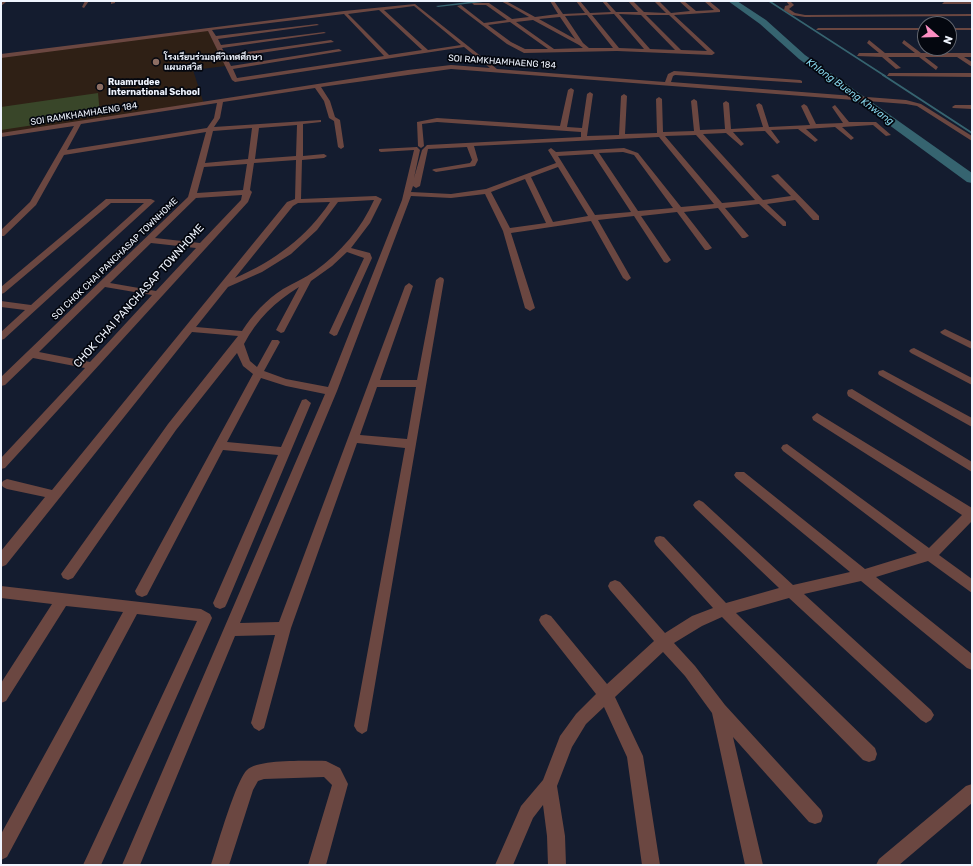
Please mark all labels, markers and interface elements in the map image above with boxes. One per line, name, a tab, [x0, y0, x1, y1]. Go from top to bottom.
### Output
north arrow	[917, 16, 957, 56]
text: N	[940, 34, 955, 46]
place label: โรงเรียนร่วมฤดีวิเทศศึกษา แผนกสวิส	[164, 52, 262, 73]
street label: SOI RAMKHAMHAENG 184	[448, 53, 556, 71]
water label: Khlong Bueng Khwang	[804, 56, 896, 128]
marker: โรงเรียนร่วมฤดีวิเทศศึกษา แผนกสวิส	[151, 57, 161, 67]
place label: Ruamrudee International School	[108, 77, 200, 98]
marker: Ruamrudee International School	[95, 82, 105, 92]
street label: SOI RAMKHAMHAENG 184	[30, 100, 138, 128]
street label: SOI CHOK CHAI PANCHASAP TOWNHOME	[50, 196, 180, 322]
street label: CHOK CHAI PANCHASAP TOWNHOME	[71, 221, 207, 371]

